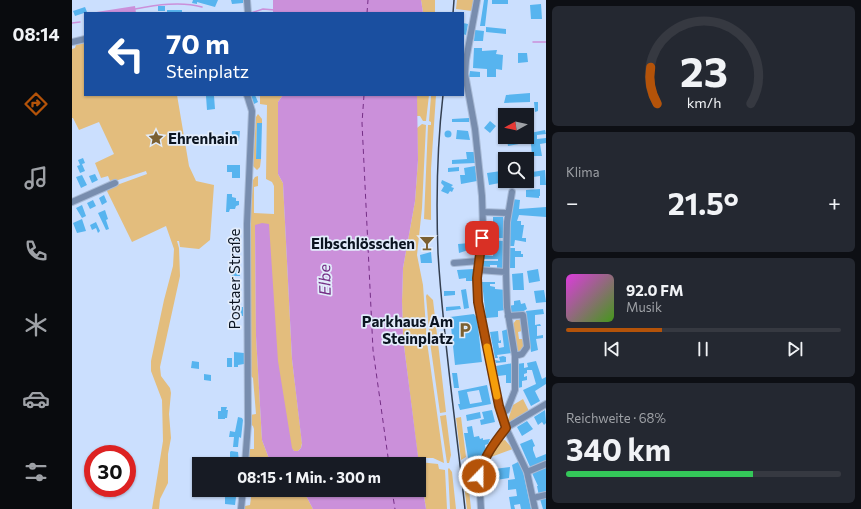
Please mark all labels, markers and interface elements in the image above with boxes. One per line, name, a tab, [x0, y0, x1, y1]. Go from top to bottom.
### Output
text: 08:14	[12, 23, 60, 45]
text: 70 m	[166, 26, 230, 60]
icon: left	[100, 28, 152, 80]
text: 23	[680, 45, 727, 96]
text: Steinplatz	[166, 60, 249, 82]
icon: directions	[22, 90, 50, 118]
text: km/h	[686, 92, 721, 110]
north arrow	[498, 108, 534, 144]
map controls	[498, 108, 534, 188]
place icon: Ehrenhain	[147, 129, 165, 147]
place label: Ehrenhain	[168, 129, 238, 147]
button: search	[498, 152, 534, 188]
icon: music	[22, 164, 50, 192]
text: Klima	[566, 164, 600, 180]
text: 21.5°	[668, 184, 739, 221]
text: −	[566, 189, 579, 216]
text: +	[828, 189, 841, 216]
pin	[465, 221, 499, 255]
icon: arrive	[471, 227, 493, 249]
street label: Postaer Straße	[225, 228, 243, 330]
place label: Elbschlösschen	[311, 234, 415, 252]
bar icon: Elbschlösschen	[418, 234, 436, 252]
icon: phone	[22, 237, 50, 265]
water label: Elbe	[314, 264, 334, 296]
text: 92.0 FM	[626, 281, 683, 299]
text: Musik	[626, 299, 662, 315]
icon: climate	[22, 311, 50, 339]
place label: Parkhaus Am Steinplatz	[362, 312, 453, 347]
parking icon: Parkhaus Am Steinplatz	[456, 321, 474, 339]
icon: previous	[601, 338, 623, 360]
icon: pause	[692, 338, 714, 360]
icon: next	[784, 338, 806, 360]
icon: car	[22, 385, 50, 413]
text: Reichweite · 68%	[566, 410, 666, 426]
text: 340 km	[566, 430, 671, 467]
speed limit sign: 30	[84, 445, 136, 497]
position arrow	[458, 455, 500, 497]
icon: filters	[22, 458, 50, 486]
text: 08:15 · 1 Min. · 300 m	[237, 468, 381, 486]

